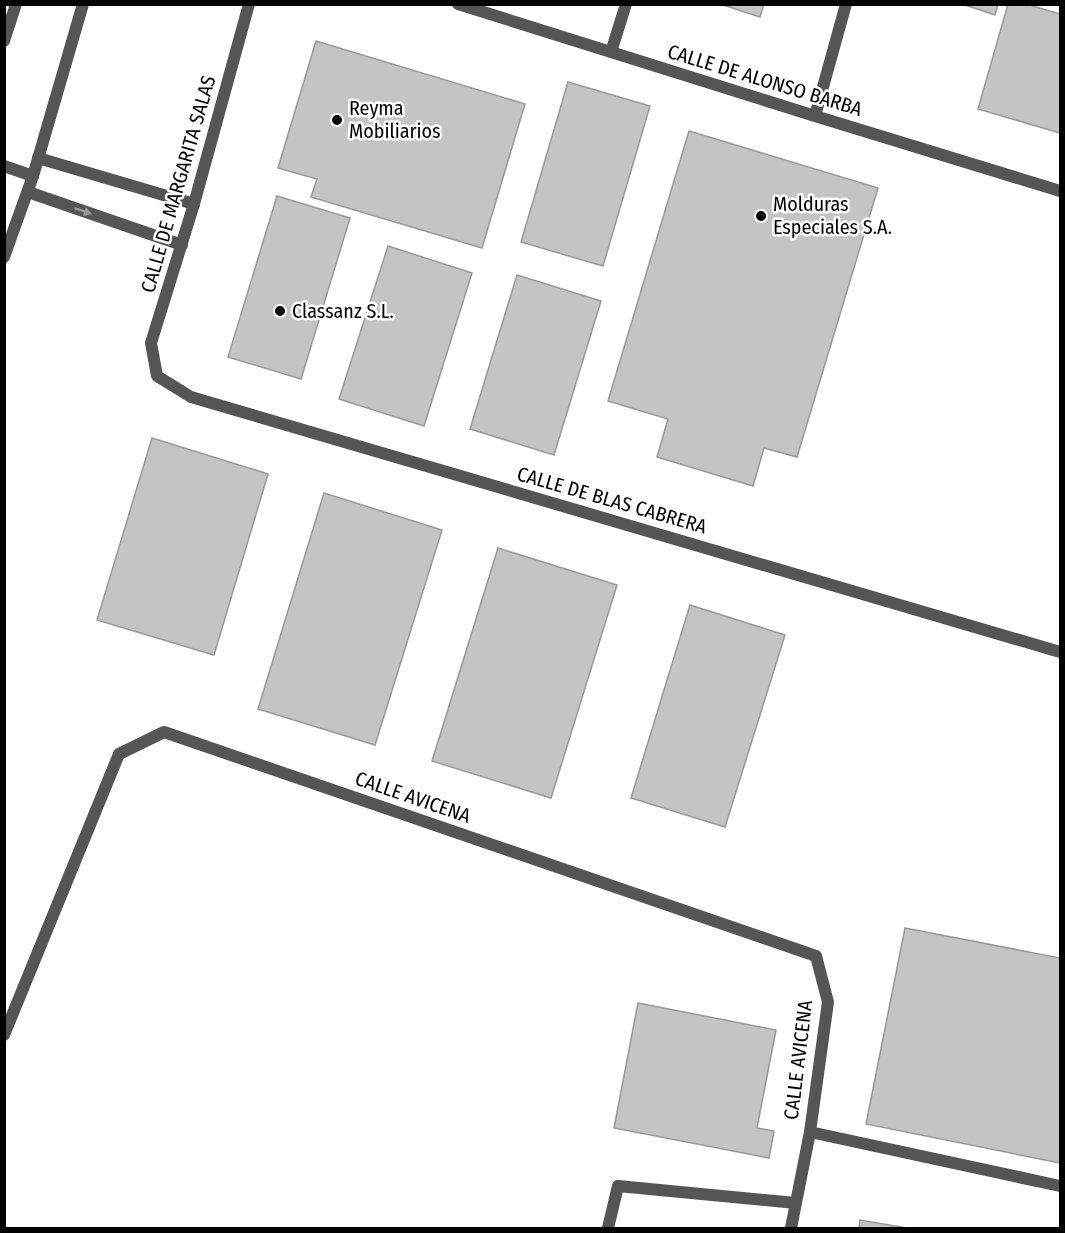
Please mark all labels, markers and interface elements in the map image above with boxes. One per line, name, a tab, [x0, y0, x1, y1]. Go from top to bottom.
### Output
street label: CALLE DE ALONSO BARBA	[665, 39, 866, 121]
street label: CALLE DE MARGARITA SALAS	[135, 73, 221, 295]
place label: Reyma Mobiliarios	[349, 96, 441, 143]
marker: Reyma Mobiliarios	[330, 113, 344, 127]
place label: Molduras Especiales S.A.	[773, 192, 892, 239]
one-way arrow	[74, 207, 92, 217]
marker: Molduras Especiales S.A.	[754, 209, 768, 223]
place label: Classanz S.L.	[292, 299, 394, 323]
marker: Classanz S.L.	[273, 304, 287, 318]
street label: CALLE DE BLAS CABRERA	[514, 461, 710, 539]
street label: CALLE AVICENA	[352, 766, 474, 828]
street label: CALLE AVICENA	[779, 998, 817, 1121]

